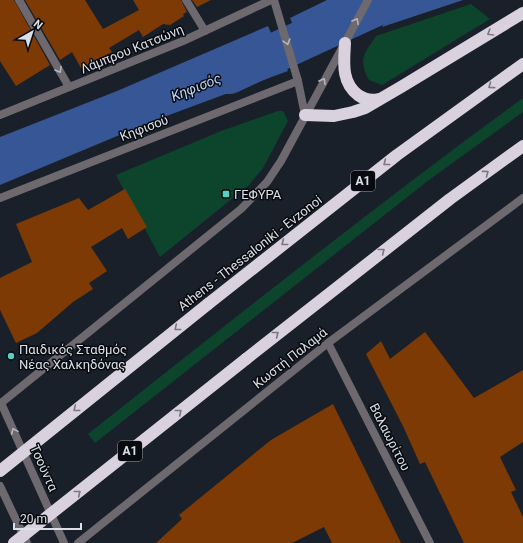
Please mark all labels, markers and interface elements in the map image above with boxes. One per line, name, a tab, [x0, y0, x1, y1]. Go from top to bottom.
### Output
north arrow	[12, 12, 52, 52]
text: N	[31, 17, 45, 32]
one-way arrow	[352, 18, 359, 25]
street label: Λάμπρου Κατσώνη	[78, 21, 186, 77]
one-way arrow	[487, 29, 494, 36]
one-way arrow	[282, 39, 290, 46]
one-way arrow	[55, 66, 62, 73]
water label: Κηφισός	[169, 70, 224, 105]
one-way arrow	[319, 78, 326, 85]
one-way arrow	[489, 82, 496, 89]
street label: Κηφισού	[118, 112, 170, 144]
one-way arrow	[384, 159, 391, 166]
road number: Α1	[351, 171, 375, 191]
one-way arrow	[482, 171, 489, 178]
place label: ΓΕΦΥΡΑ	[234, 187, 282, 202]
marker: ΓΕΦΥΡΑ	[221, 189, 231, 199]
street label: Athens - Thessaloniki - Evzonoi	[175, 192, 325, 314]
one-way arrow	[281, 239, 288, 246]
one-way arrow	[378, 249, 385, 256]
one-way arrow	[175, 323, 182, 330]
street label: Κωστή Παλαμά	[250, 324, 330, 392]
one-way arrow	[272, 332, 279, 339]
place label: Παιδικός Σταθμός Νέας Χαλκηδόνας	[19, 342, 127, 372]
marker: Παιδικός Σταθμός Νέας Χαλκηδόνας	[6, 351, 16, 361]
street label: Βαλαωρίτου	[367, 401, 413, 473]
one-way arrow	[73, 405, 81, 412]
one-way arrow	[175, 409, 182, 416]
one-way arrow	[11, 427, 19, 435]
road number: Α1	[118, 441, 142, 461]
street label: Τσούντα	[27, 442, 61, 494]
one-way arrow	[73, 490, 80, 497]
scale bar	[14, 505, 81, 531]
text: 20 m	[20, 512, 47, 526]

